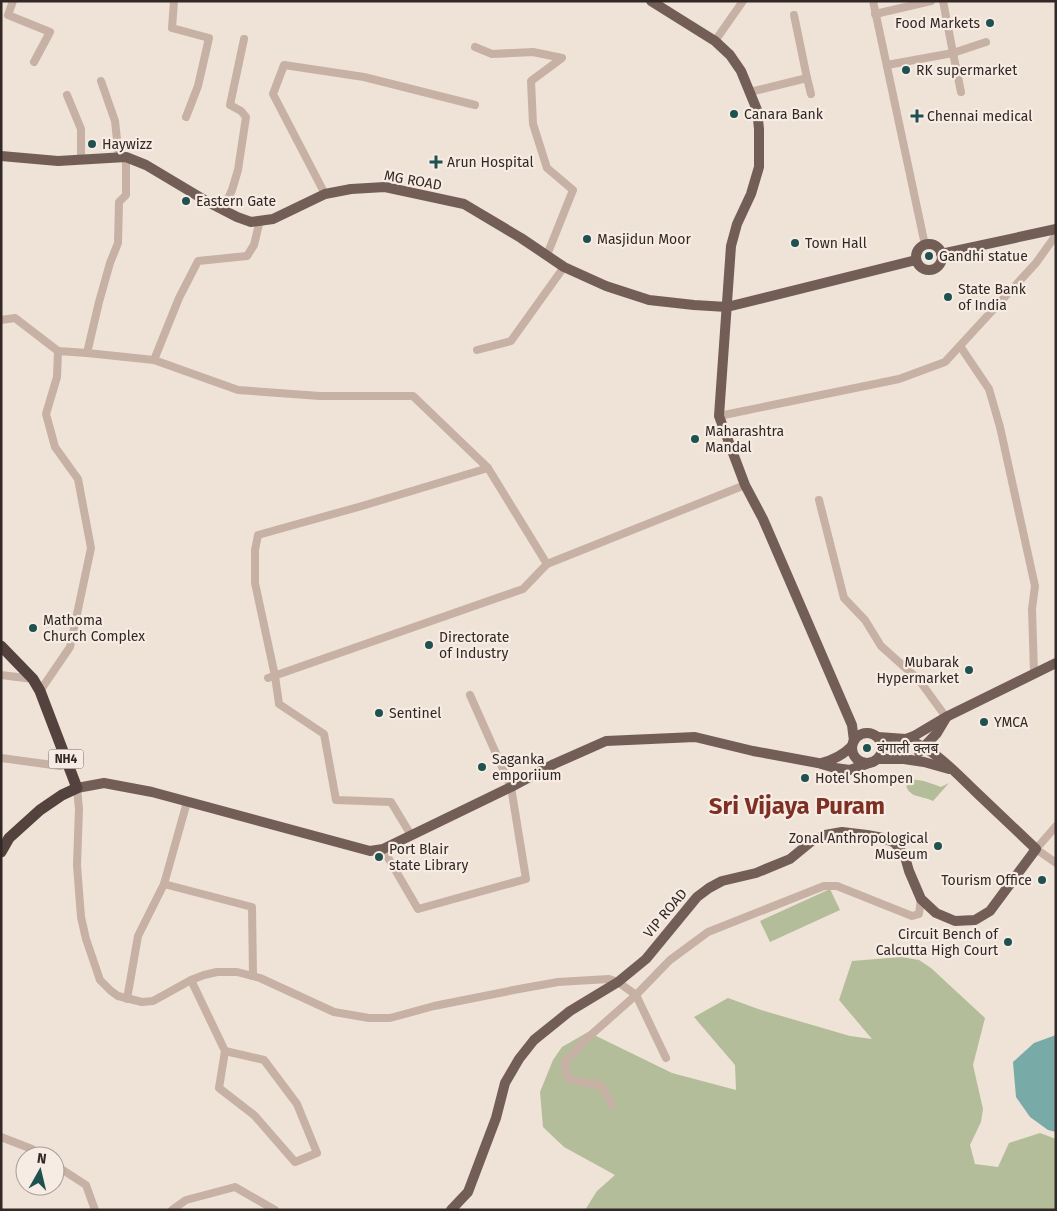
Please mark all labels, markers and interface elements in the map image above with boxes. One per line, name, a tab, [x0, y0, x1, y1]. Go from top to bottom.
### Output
place label: Food Markets	[895, 15, 980, 32]
marker: Food Markets	[984, 17, 996, 29]
place label: RK supermarket	[916, 62, 1018, 79]
marker: RK supermarket	[900, 64, 912, 76]
place label: Canara Bank	[744, 106, 824, 123]
marker: Canara Bank	[728, 108, 740, 120]
place label: Chennai medical	[927, 108, 1032, 125]
marker: Chennai medical	[911, 110, 923, 122]
place label: Haywizz	[102, 136, 152, 153]
marker: Haywizz	[86, 138, 98, 150]
place label: Arun Hospital	[447, 154, 534, 171]
marker: Arun Hospital	[429, 155, 443, 169]
street label: MG ROAD	[383, 167, 443, 194]
place label: Eastern Gate	[196, 193, 276, 210]
marker: Eastern Gate	[180, 195, 192, 207]
place label: Masjidun Moor	[597, 231, 691, 248]
marker: Masjidun Moor	[581, 233, 593, 245]
place label: Town Hall	[805, 235, 867, 252]
marker: Town Hall	[789, 237, 801, 249]
place label: Gandhi statue	[939, 248, 1028, 265]
marker: Gandhi statue	[923, 250, 935, 262]
place label: State Bank of India	[958, 281, 1027, 314]
marker: State Bank of India	[942, 291, 954, 303]
place label: Maharashtra Mandal	[705, 423, 784, 456]
marker: Maharashtra Mandal	[689, 433, 701, 445]
place label: Mathoma Church Complex	[43, 612, 145, 645]
marker: Mathoma Church Complex	[27, 622, 39, 634]
place label: Directorate of Industry	[439, 629, 509, 662]
marker: Directorate of Industry	[423, 639, 435, 651]
place label: Mubarak Hypermarket	[876, 654, 960, 687]
marker: Mubarak Hypermarket	[963, 664, 975, 676]
place label: Sentinel	[389, 705, 441, 722]
marker: Sentinel	[373, 707, 385, 719]
place label: YMCA	[994, 714, 1028, 731]
marker: YMCA	[978, 716, 990, 728]
place label: बंगाली क्लब	[877, 740, 939, 757]
marker: बंगाली क्लब	[861, 742, 873, 754]
road number: NH4	[48, 750, 84, 769]
place label: Saganka emporiium	[492, 751, 562, 784]
marker: Saganka emporiium	[476, 761, 488, 773]
place label: Hotel Shompen	[815, 770, 913, 787]
marker: Hotel Shompen	[799, 772, 811, 784]
district label: Sri Vijaya Puram	[709, 792, 885, 820]
place label: Zonal Anthropological Museum	[789, 830, 928, 863]
marker: Zonal Anthropological Museum	[932, 840, 944, 852]
place label: Port Blair state Library	[389, 841, 468, 874]
marker: Port Blair state Library	[373, 851, 385, 863]
place label: Tourism Office	[941, 872, 1032, 889]
marker: Tourism Office	[1036, 874, 1048, 886]
street label: VIP ROAD	[640, 885, 691, 941]
place label: Circuit Bench of Calcutta High Court	[876, 926, 999, 959]
marker: Circuit Bench of Calcutta High Court	[1002, 936, 1014, 948]
north arrow	[15, 1146, 65, 1196]
text: N	[36, 1150, 48, 1168]

